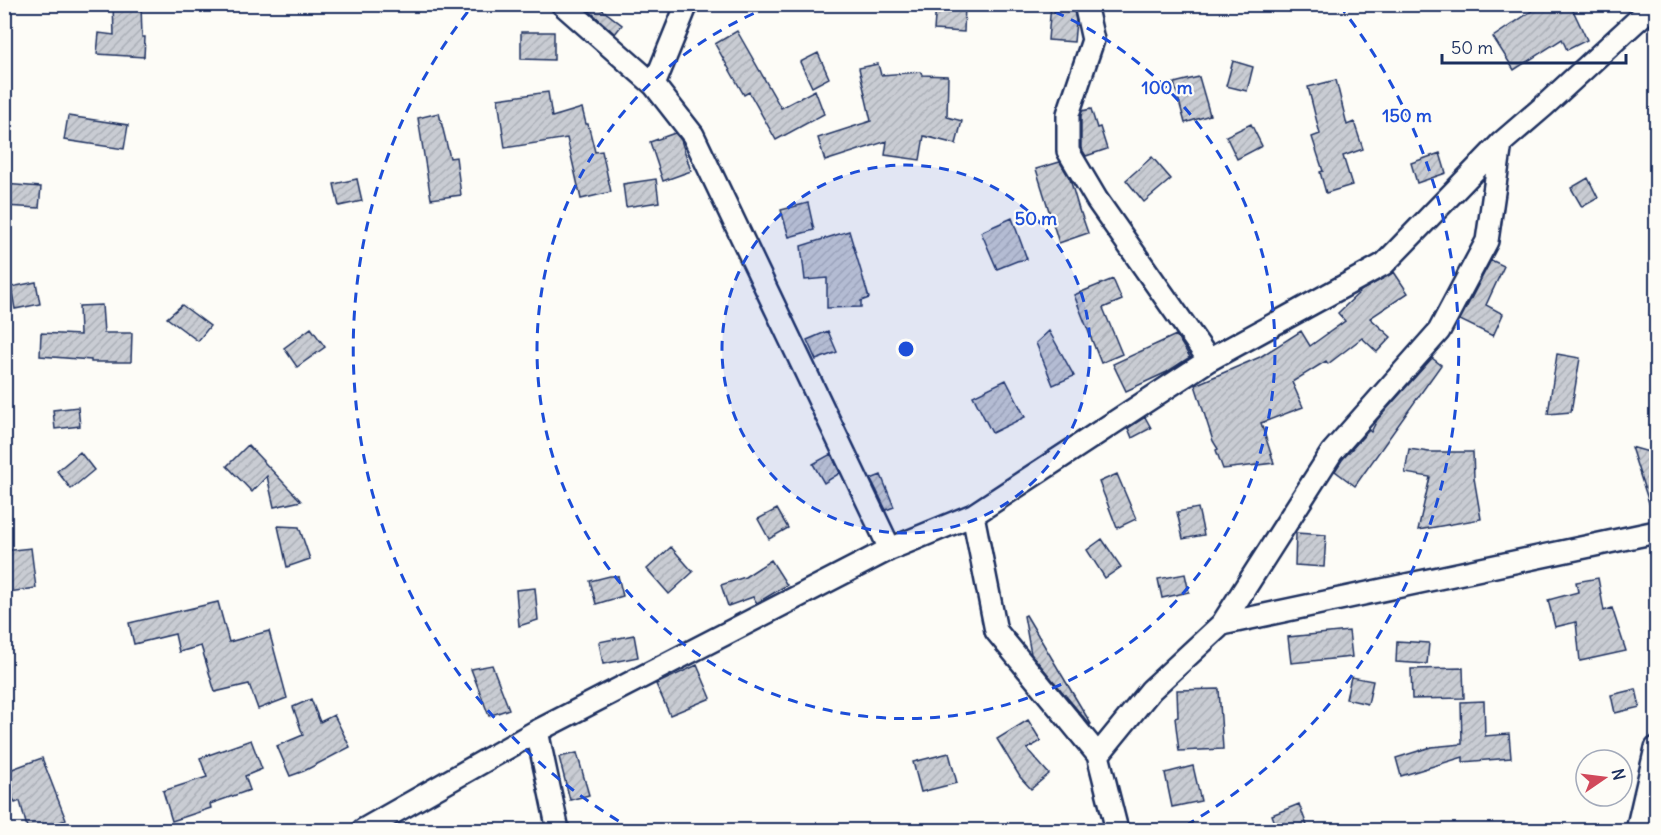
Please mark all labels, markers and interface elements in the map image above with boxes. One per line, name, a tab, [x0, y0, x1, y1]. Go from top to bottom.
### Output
scale bar	[1442, 27, 1626, 65]
text: 50 m	[1451, 36, 1493, 59]
text: 100 m	[1142, 76, 1193, 99]
text: 150 m	[1382, 104, 1432, 127]
text: 50 m	[1015, 207, 1057, 230]
centre of rings	[896, 339, 916, 359]
north arrow	[1574, 748, 1634, 808]
text: N	[1608, 767, 1630, 782]

